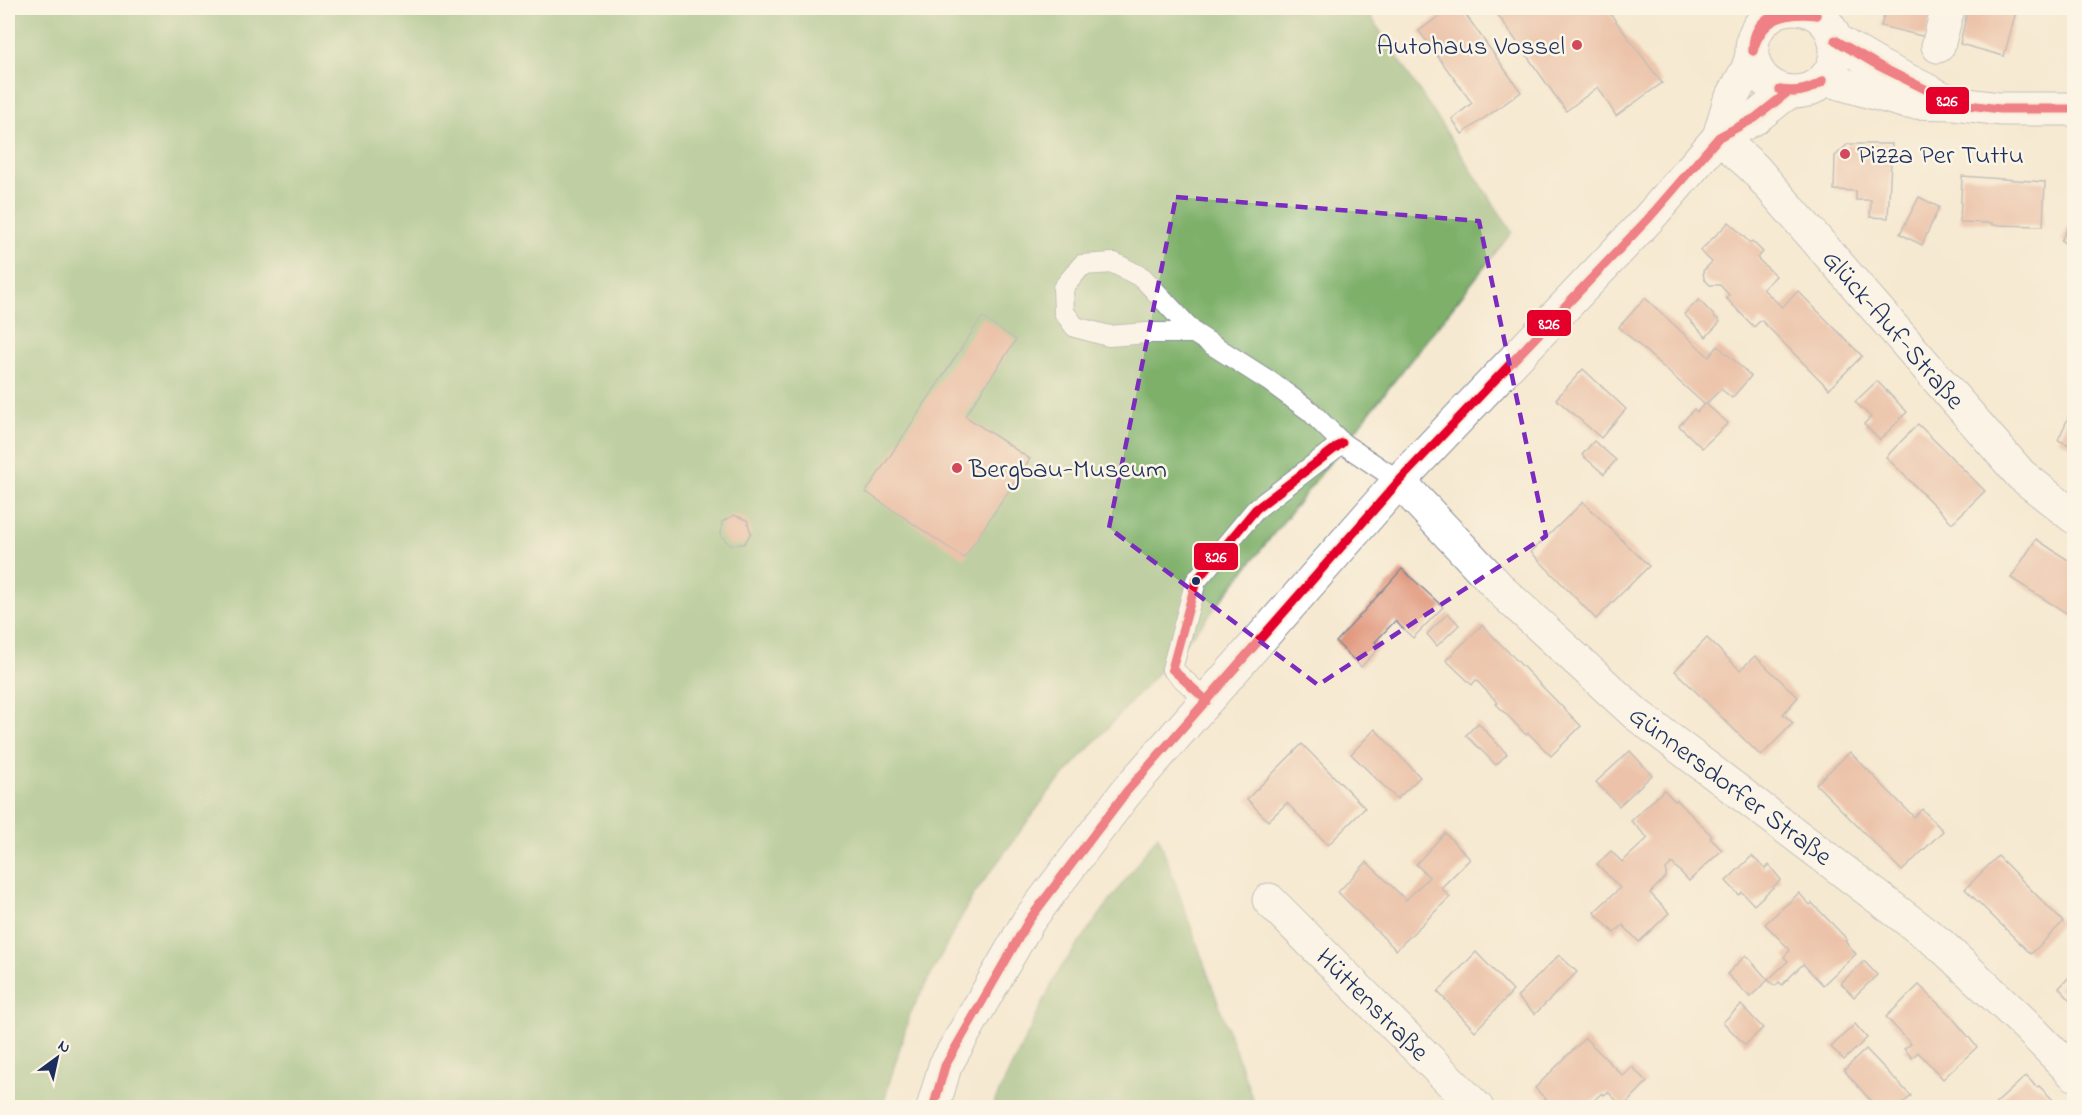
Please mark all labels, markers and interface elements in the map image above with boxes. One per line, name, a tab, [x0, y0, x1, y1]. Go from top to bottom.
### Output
place label: Autohaus Vossel	[1377, 28, 1565, 67]
marker: Autohaus Vossel	[1570, 38, 1584, 52]
line badge: 826	[1925, 86, 1970, 115]
text: 826	[1936, 90, 1958, 114]
place label: Pizza Per Tuttu	[1857, 137, 2024, 176]
marker: Pizza Per Tuttu	[1838, 147, 1852, 161]
street label: Glück-Auf-Straße	[1811, 242, 1973, 420]
line badge: 826	[1526, 309, 1572, 337]
text: 826	[1538, 313, 1560, 337]
place label: Bergbau-Museum	[968, 451, 1167, 490]
marker: Bergbau-Museum	[950, 461, 964, 475]
line badge: 826	[1193, 542, 1239, 571]
text: 826	[1205, 546, 1227, 570]
unlabelled marker	[1190, 575, 1202, 587]
street label: Günnersdorfer Straße	[1620, 697, 1840, 877]
street label: Hüttenstraße	[1306, 940, 1437, 1072]
north arrow	[27, 1028, 87, 1088]
text: N	[53, 1034, 75, 1060]

